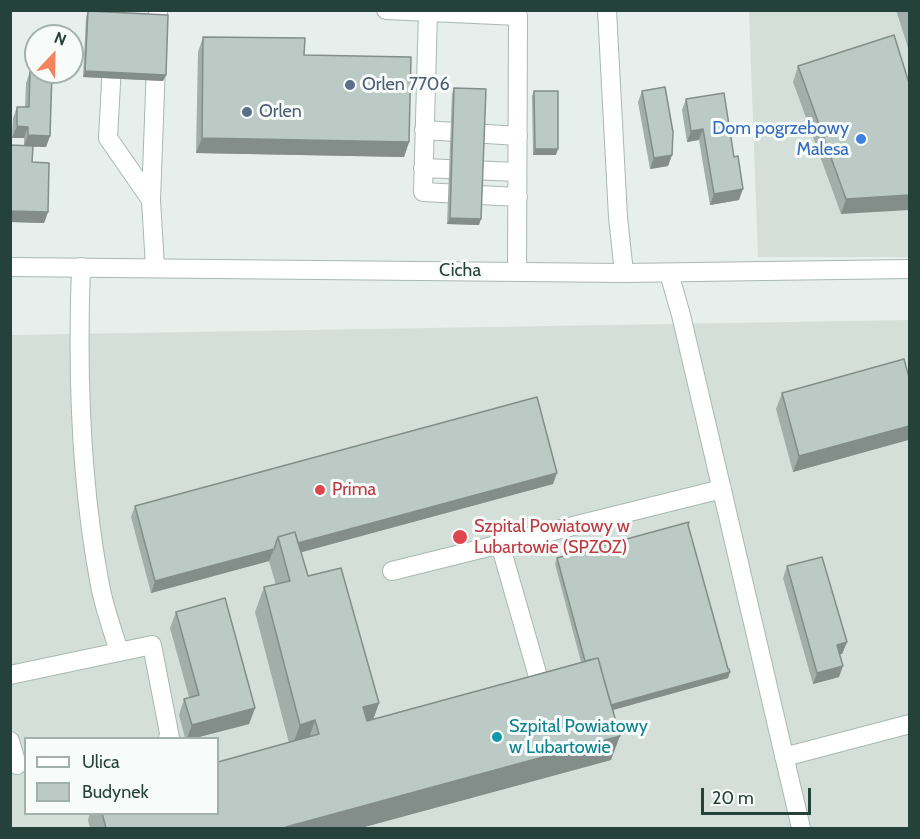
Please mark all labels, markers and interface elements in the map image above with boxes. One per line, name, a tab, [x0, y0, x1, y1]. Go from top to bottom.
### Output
north arrow	[24, 24, 84, 84]
text: N	[51, 28, 69, 50]
place label: Orlen 7706	[362, 74, 450, 96]
marker: Orlen 7706	[343, 78, 357, 92]
place label: Orlen	[259, 101, 302, 123]
marker: Orlen	[240, 105, 254, 119]
place label: Dom pogrzebowy Malesa	[712, 118, 849, 160]
marker: Dom pogrzebowy Malesa	[854, 132, 868, 146]
street label: Cicha	[439, 260, 481, 282]
place label: Prima	[332, 479, 376, 501]
marker: Prima	[313, 483, 327, 497]
place label: Szpital Powiatowy w Lubartowie (SPZOZ)	[474, 516, 630, 558]
marker: Szpital Powiatowy w Lubartowie (SPZOZ)	[451, 528, 469, 546]
place label: Szpital Powiatowy w Lubartowie	[509, 716, 648, 758]
marker: Szpital Powiatowy w Lubartowie	[490, 730, 504, 744]
legend	[24, 737, 219, 815]
text: Ulica	[82, 751, 120, 773]
scale bar	[704, 776, 814, 814]
text: Budynek	[82, 781, 149, 803]
text: 20 m	[712, 787, 754, 809]

